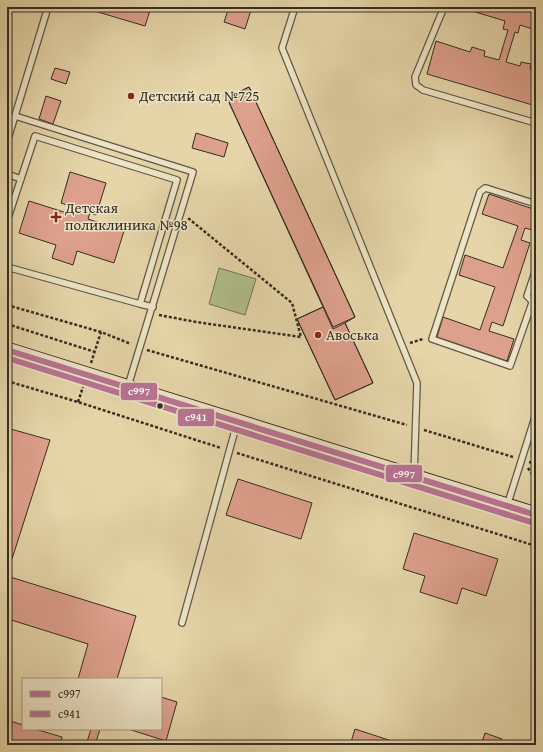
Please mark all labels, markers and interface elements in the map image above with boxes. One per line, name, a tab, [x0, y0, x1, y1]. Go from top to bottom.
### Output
place label: Детский сад №725	[138, 85, 260, 106]
marker: Детский сад №725	[126, 91, 136, 101]
place label: Детская поликлиника №98	[64, 197, 188, 235]
marker: Детская поликлиника №98	[50, 211, 62, 223]
place label: Авоська	[326, 324, 380, 345]
marker: Авоська	[313, 330, 323, 340]
line badge: с997	[120, 382, 158, 401]
text: с997	[128, 383, 150, 399]
unlabelled marker	[155, 401, 165, 411]
line badge: с941	[177, 408, 215, 427]
text: с941	[185, 409, 207, 425]
line badge: с997	[385, 464, 423, 483]
text: с997	[393, 466, 415, 482]
legend	[22, 678, 162, 730]
text: с997	[58, 685, 81, 702]
text: с941	[58, 705, 81, 722]

